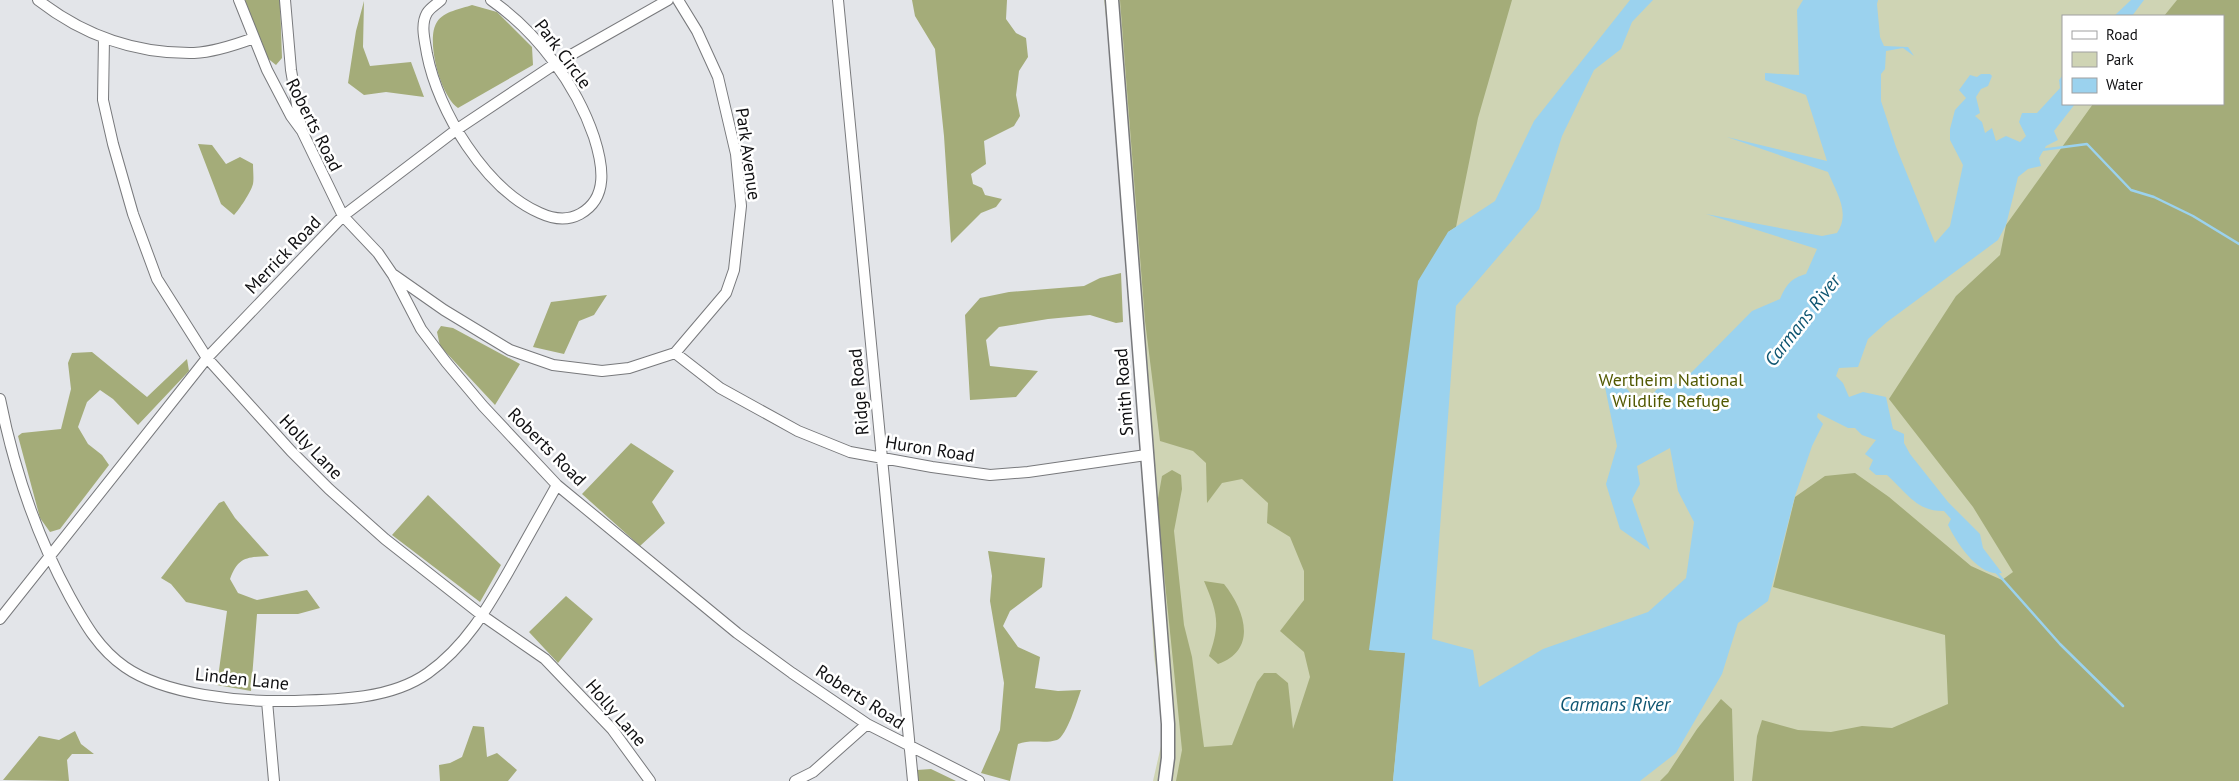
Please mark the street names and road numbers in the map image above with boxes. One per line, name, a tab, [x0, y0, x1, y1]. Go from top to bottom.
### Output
street label: Park Circle	[530, 14, 597, 93]
street label: Roberts Road	[281, 74, 348, 175]
street label: Park Avenue	[731, 106, 766, 202]
street label: Merrick Road	[240, 211, 325, 298]
street label: Smith Road	[1109, 347, 1138, 437]
street label: Ridge Road	[843, 348, 874, 436]
street label: Roberts Road	[503, 403, 591, 491]
street label: Holly Lane	[275, 409, 348, 484]
street label: Huron Road	[884, 430, 976, 467]
street label: Roberts Road	[811, 659, 909, 734]
street label: Linden Lane	[194, 662, 290, 695]
street label: Holly Lane	[581, 674, 652, 751]

